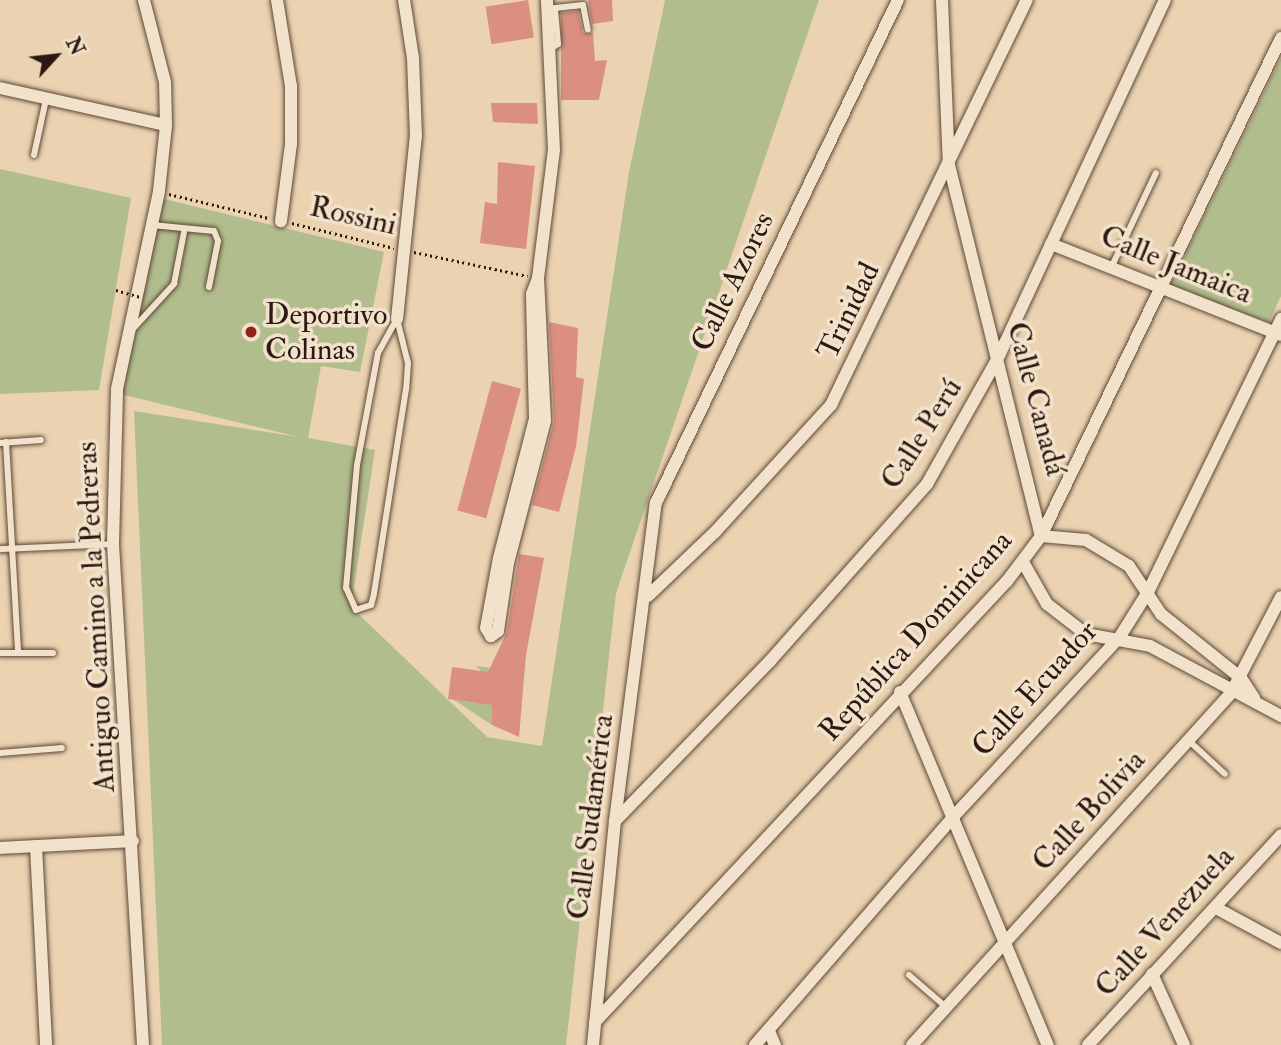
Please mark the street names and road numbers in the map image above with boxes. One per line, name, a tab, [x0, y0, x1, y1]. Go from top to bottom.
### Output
street label: Rossini	[306, 189, 400, 243]
street label: Calle Azores	[684, 207, 782, 357]
street label: Calle Jamaica	[1095, 218, 1257, 312]
street label: Trinidad	[810, 257, 888, 365]
street label: Calle Canadá	[998, 318, 1074, 480]
street label: Calle Perú	[874, 372, 970, 496]
street label: Antiguo Camino a la Pedreras	[69, 441, 123, 793]
street label: República Dominicana	[812, 523, 1020, 749]
street label: Calle Ecuador	[965, 614, 1105, 764]
street label: Calle Sudamérica	[561, 712, 621, 922]
street label: Calle Bolivia	[1025, 743, 1153, 879]
street label: Calle Venezuela	[1088, 839, 1242, 1005]

